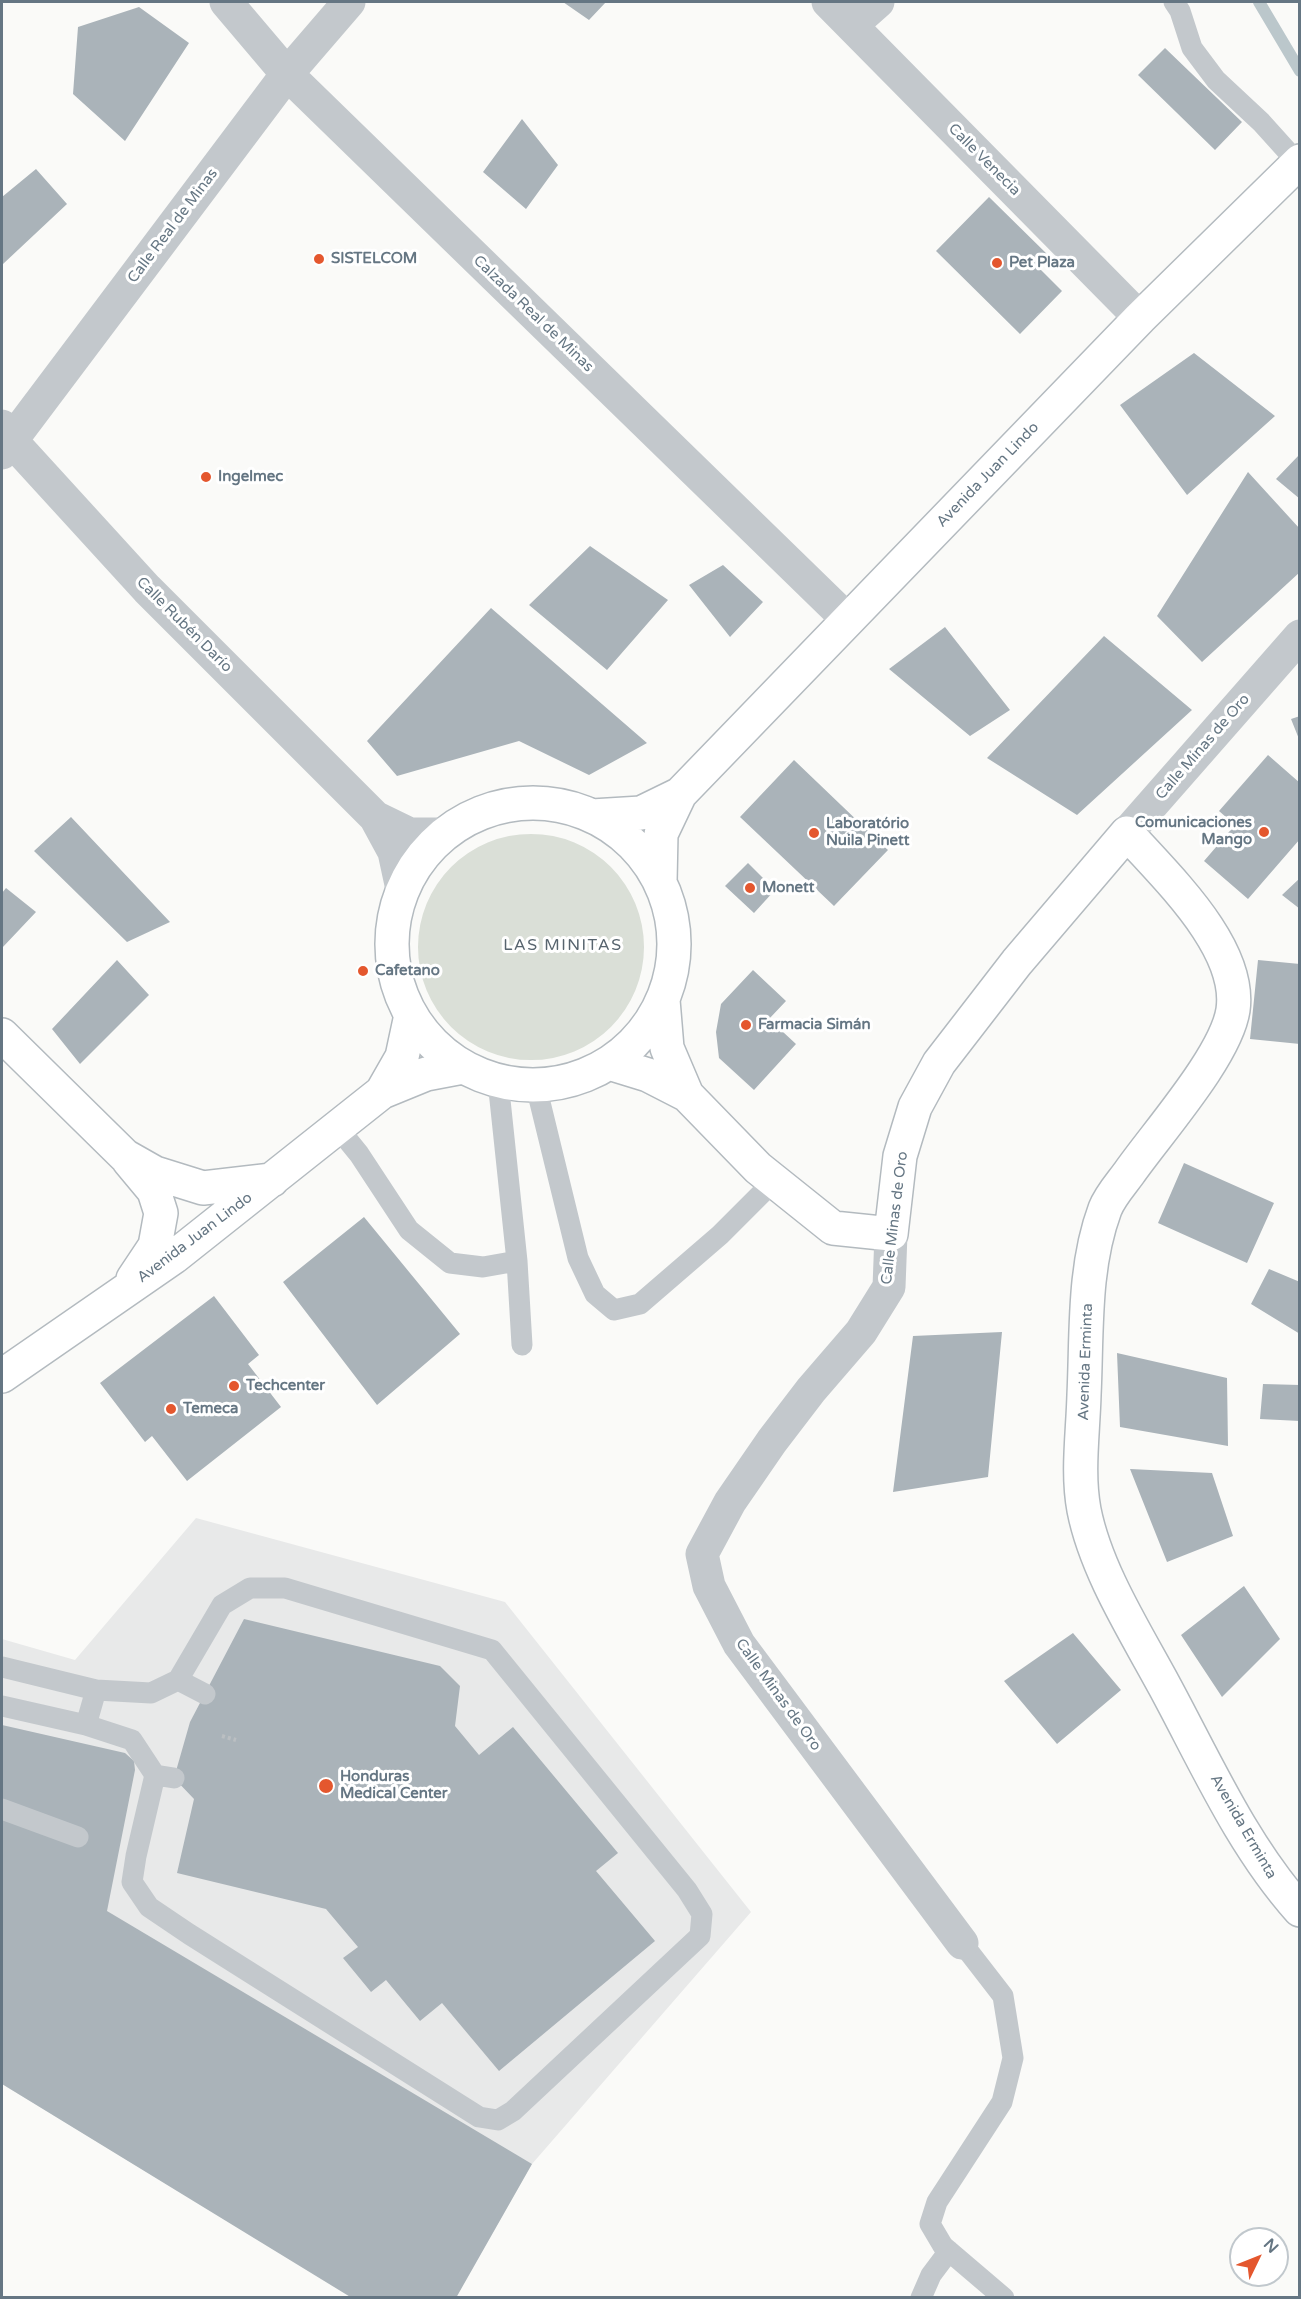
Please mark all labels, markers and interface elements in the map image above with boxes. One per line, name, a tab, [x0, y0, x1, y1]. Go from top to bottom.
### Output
street label: Calle Venecia	[944, 120, 1024, 200]
street label: Calle Real de Minas	[124, 165, 222, 287]
place label: SISTELCOM	[331, 250, 417, 268]
marker: SISTELCOM	[312, 252, 326, 266]
street label: Calzada Real de Minas	[469, 252, 597, 376]
place label: Pet Plaza	[1009, 254, 1075, 272]
marker: Pet Plaza	[990, 256, 1004, 270]
street label: Avenida Juan Lindo	[933, 419, 1043, 531]
place label: Ingelmec	[218, 468, 283, 486]
marker: Ingelmec	[199, 470, 213, 484]
street label: Calle Rubén Darío	[132, 573, 236, 677]
street label: Calle Minas de Oro	[1152, 691, 1254, 803]
place label: Comunicaciones Mango	[1135, 814, 1252, 849]
place label: Laboratório Nuila Pinett	[826, 815, 910, 850]
marker: Comunicaciones Mango	[1257, 825, 1271, 839]
marker: Laboratório Nuila Pinett	[807, 826, 821, 840]
place label: Monett	[762, 879, 814, 897]
marker: Monett	[743, 881, 757, 895]
district label: LAS MINITAS	[503, 936, 623, 956]
place label: Cafetano	[375, 962, 440, 980]
marker: Cafetano	[356, 964, 370, 978]
place label: Farmacia Simán	[758, 1016, 871, 1034]
marker: Farmacia Simán	[739, 1018, 753, 1032]
street label: Calle Minas de Oro	[878, 1150, 912, 1286]
street label: Avenida Juan Lindo	[134, 1189, 256, 1287]
street label: Avenida Erminta	[1075, 1303, 1097, 1421]
place label: Techcenter	[246, 1377, 325, 1395]
marker: Techcenter	[227, 1379, 241, 1393]
place label: Temeca	[183, 1400, 238, 1418]
marker: Temeca	[164, 1402, 178, 1416]
street label: Calle Minas de Oro	[731, 1636, 825, 1754]
place label: Honduras Medical Center	[340, 1768, 448, 1803]
street label: Avenida Erminta	[1206, 1772, 1280, 1882]
marker: Honduras Medical Center	[317, 1777, 335, 1795]
north arrow	[1229, 2227, 1289, 2287]
text: N	[1259, 2235, 1282, 2258]

